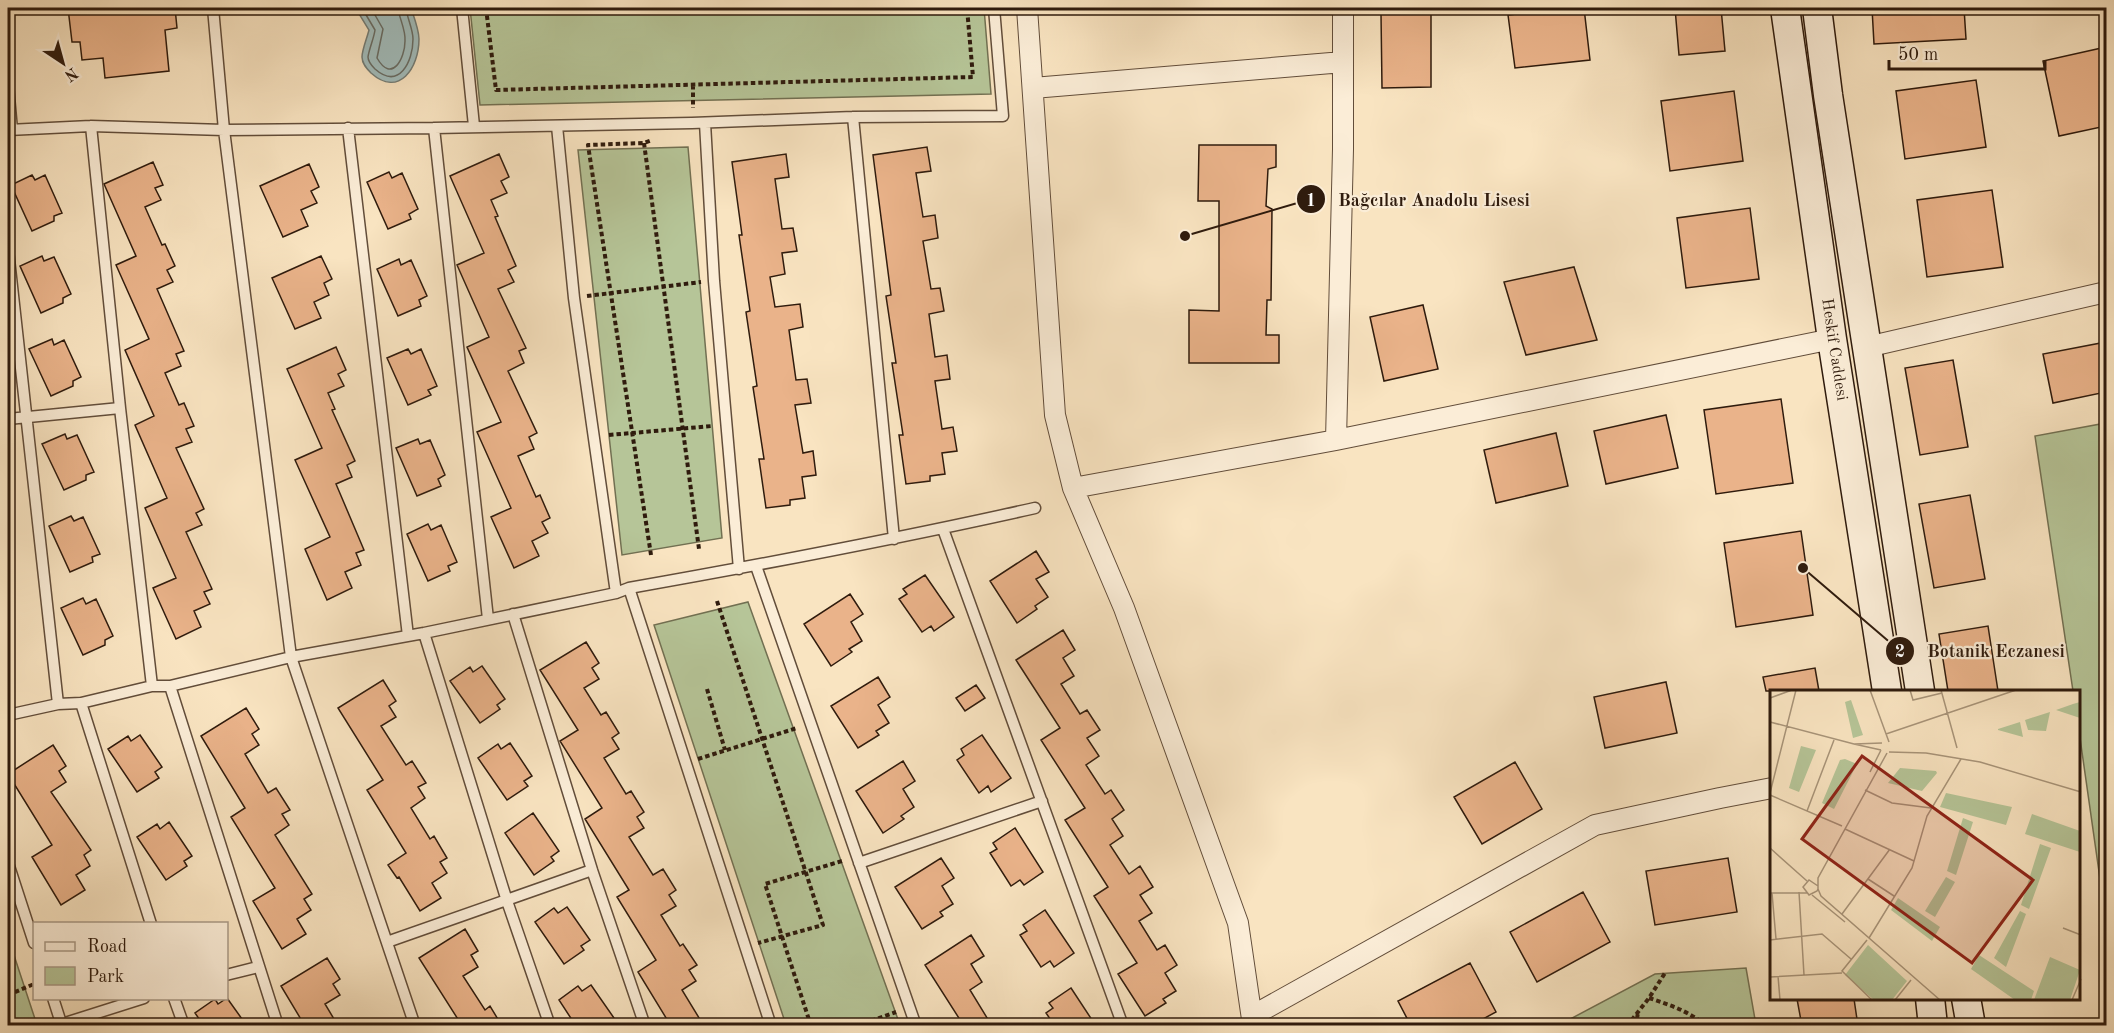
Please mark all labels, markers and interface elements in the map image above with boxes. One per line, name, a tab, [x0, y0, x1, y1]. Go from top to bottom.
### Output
north arrow	[33, 33, 93, 93]
scale bar	[1889, 33, 2045, 71]
text: 50 m	[1898, 46, 1938, 64]
text: N	[60, 63, 80, 84]
callout: Bağcılar Anadolu Lisesi	[1296, 181, 1542, 217]
text: 1	[1306, 192, 1316, 210]
text: Bağcılar Anadolu Lisesi	[1338, 192, 1530, 210]
street label: Heskif Caddesi	[1818, 297, 1850, 402]
callout: Botanik Eczanesi	[1885, 633, 2077, 669]
text: 2	[1895, 643, 1905, 661]
text: Botanik Eczanesi	[1927, 643, 2065, 661]
inset map	[1770, 690, 2081, 1000]
legend	[33, 922, 228, 1000]
text: Road	[87, 938, 127, 956]
text: Park	[87, 968, 124, 986]

